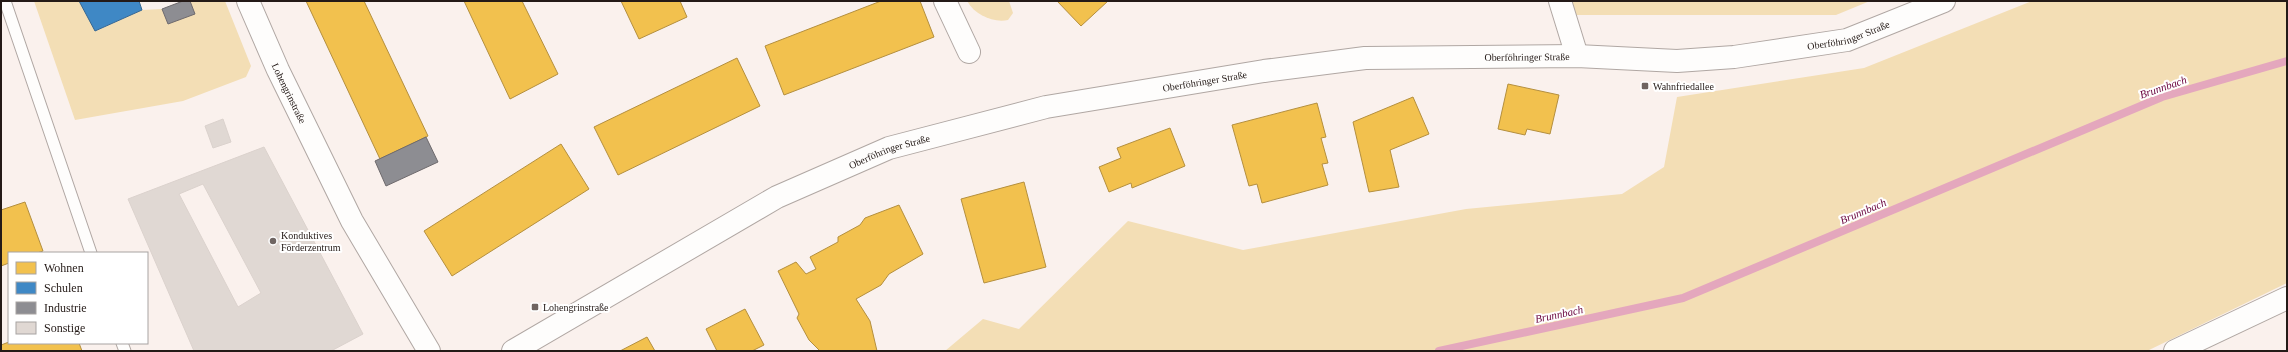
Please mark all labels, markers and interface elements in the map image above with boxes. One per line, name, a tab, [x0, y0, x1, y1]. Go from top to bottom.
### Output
street label: Oberföhringer Straße	[1807, 18, 1892, 52]
street label: Oberföhringer Straße	[1484, 51, 1570, 63]
street label: Lohengrinstraße	[270, 62, 309, 126]
street label: Oberföhringer Straße	[1162, 69, 1248, 94]
water label: Brunnbach	[2138, 73, 2189, 101]
marker: Wahnfriedallee	[1640, 81, 1650, 91]
place label: Wahnfriedallee	[1653, 81, 1714, 92]
street label: Oberföhringer Straße	[847, 132, 932, 171]
water label: Brunnbach	[1838, 196, 1888, 226]
place label: Konduktives Förderzentrum	[281, 230, 341, 253]
marker: Konduktives Förderzentrum	[268, 236, 278, 246]
legend	[8, 252, 148, 344]
text: Wohnen	[44, 261, 84, 275]
text: Schulen	[44, 281, 83, 295]
text: Industrie	[44, 301, 87, 315]
marker: Lohengrinstraße	[530, 302, 540, 312]
place label: Lohengrinstraße	[543, 302, 609, 313]
water label: Brunnbach	[1534, 303, 1585, 325]
text: Sonstige	[44, 321, 85, 335]

